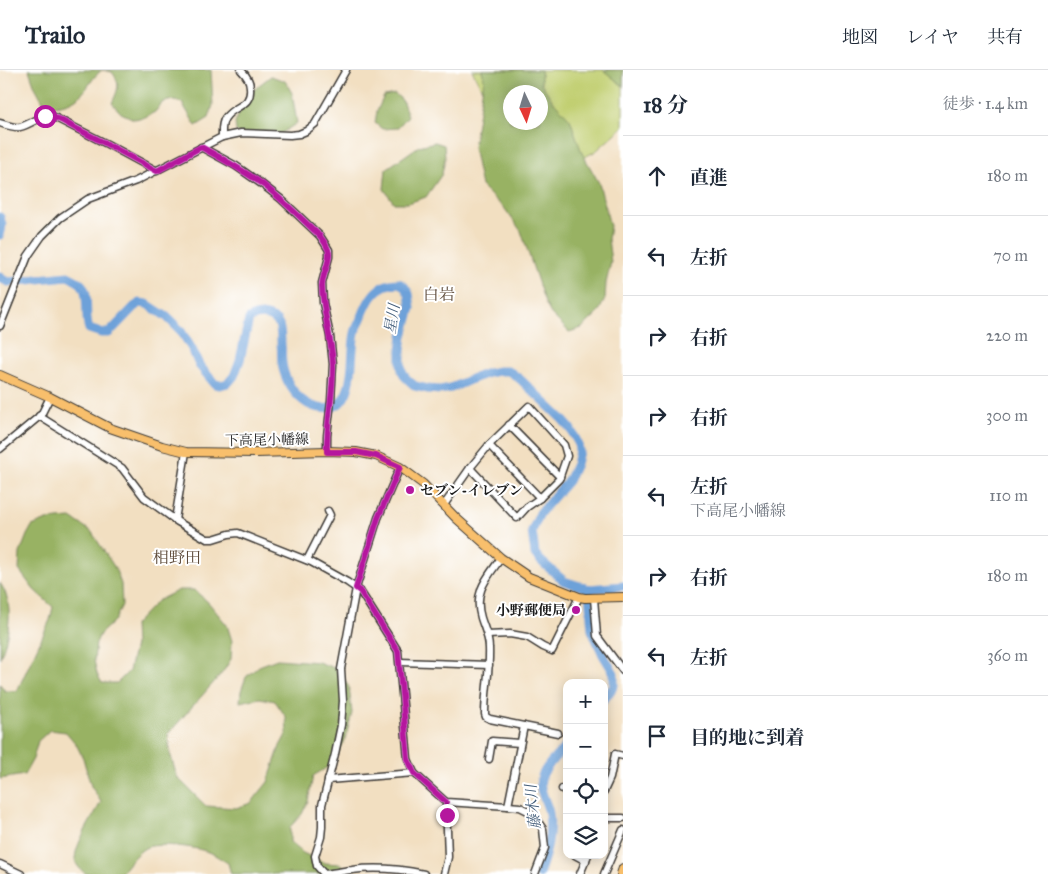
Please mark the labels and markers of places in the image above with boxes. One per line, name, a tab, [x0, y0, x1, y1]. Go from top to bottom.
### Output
place label: セブン-イレブン	[420, 482, 523, 499]
marker: セブン-イレブン	[404, 484, 416, 496]
place label: 小野郵便局	[496, 602, 566, 619]
marker: 小野郵便局	[570, 604, 582, 616]

